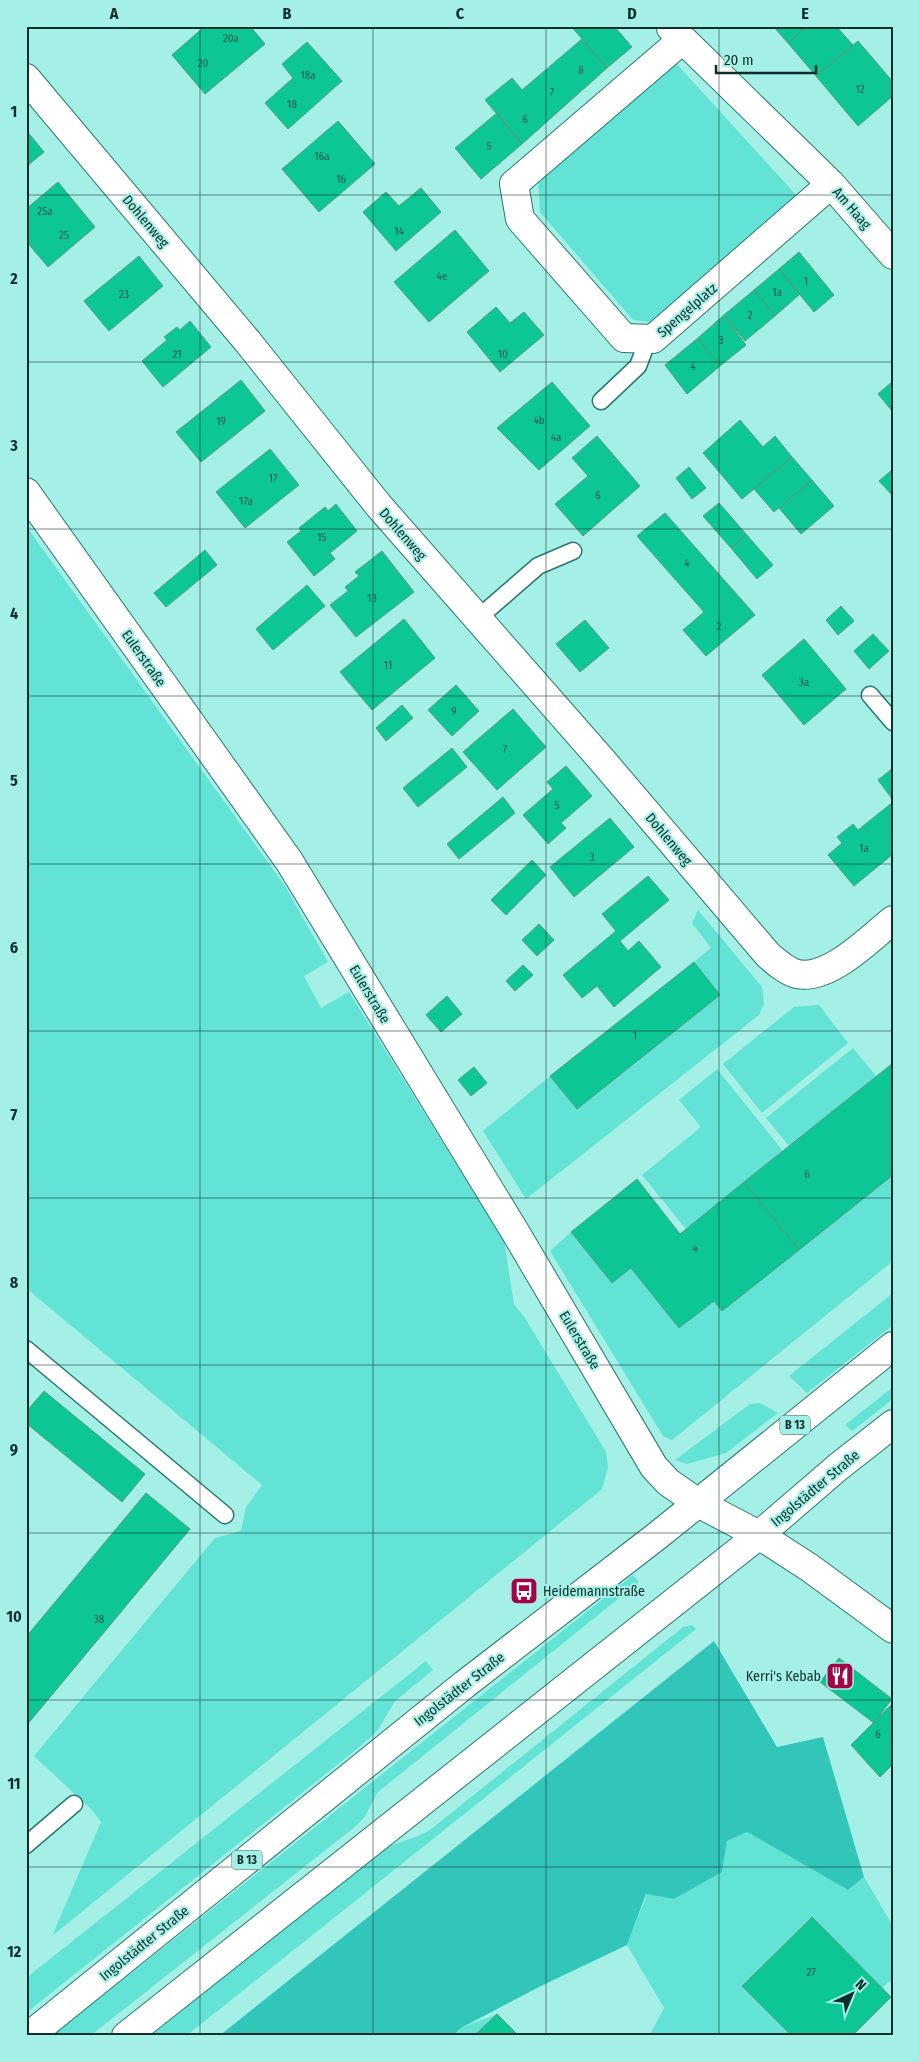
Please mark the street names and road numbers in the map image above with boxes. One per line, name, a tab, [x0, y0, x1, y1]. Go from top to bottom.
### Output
street label: Am Haag	[829, 184, 875, 233]
street label: Dohlenweg	[119, 192, 173, 251]
street label: Spengelplatz	[654, 279, 721, 341]
street label: Dohlenweg	[375, 505, 430, 564]
street label: Eulerstraße	[118, 627, 169, 690]
street label: Dohlenweg	[642, 810, 696, 869]
street label: Eulerstraße	[345, 962, 394, 1027]
street label: Eulerstraße	[555, 1308, 604, 1373]
road number: B 13	[780, 1416, 810, 1434]
street label: Ingolstädter Straße	[768, 1446, 863, 1530]
street label: Ingolstädter Straße	[411, 1649, 508, 1730]
road number: B 13	[232, 1850, 262, 1870]
street label: Ingolstädter Straße	[96, 1902, 192, 1985]

